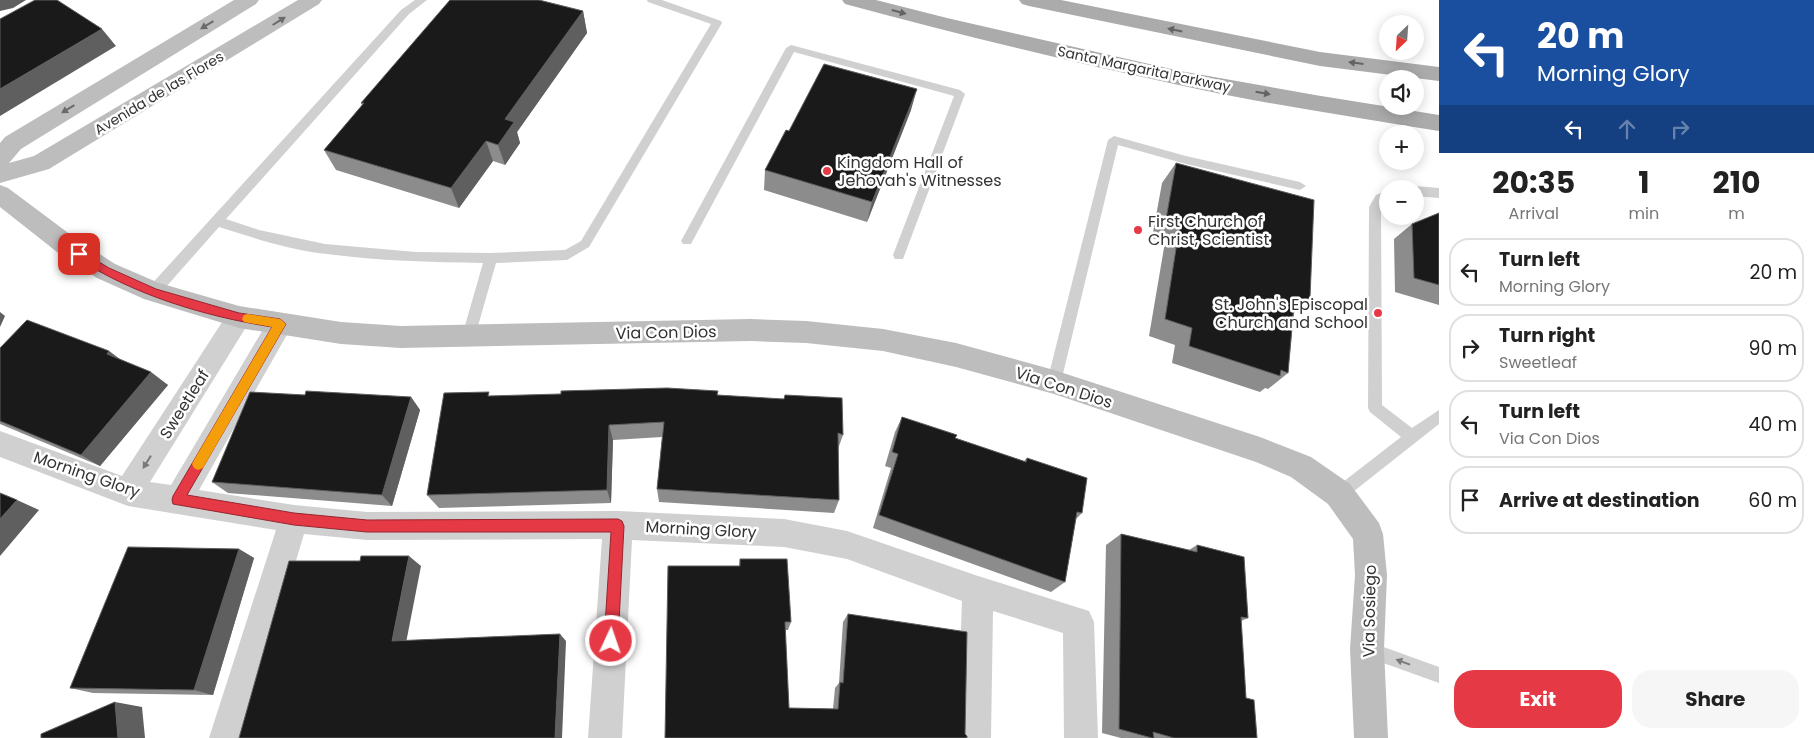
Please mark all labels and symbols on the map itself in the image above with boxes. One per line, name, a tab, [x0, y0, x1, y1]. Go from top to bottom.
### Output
one-way arrow	[892, 8, 907, 16]
north arrow	[1379, 15, 1424, 60]
one-way arrow	[273, 16, 286, 25]
one-way arrow	[201, 21, 214, 30]
one-way arrow	[1168, 26, 1183, 34]
street label: Santa Margarita Parkway	[1056, 41, 1232, 97]
street label: Avenida de las Flores	[91, 46, 227, 140]
one-way arrow	[1348, 59, 1364, 67]
one-way arrow	[1255, 90, 1271, 98]
one-way arrow	[62, 105, 75, 114]
place label: Kingdom Hall of Jehovah's Witnesses	[837, 151, 1002, 192]
marker: Kingdom Hall of Jehovah's Witnesses	[821, 165, 833, 177]
place label: First Church of Christ, Scientist	[1148, 210, 1269, 251]
marker: First Church of Christ, Scientist	[1132, 224, 1144, 236]
pin	[58, 233, 100, 275]
place label: St. John's Episcopal Church and School	[1214, 293, 1368, 334]
marker: St. John's Episcopal Church and School	[1372, 307, 1384, 319]
street label: Via Con Dios	[615, 320, 717, 345]
street label: Via Con Dios	[1012, 361, 1115, 414]
street label: Sweetleaf	[154, 365, 215, 443]
street label: Morning Glory	[31, 446, 143, 503]
one-way arrow	[142, 455, 152, 469]
street label: Morning Glory	[645, 515, 757, 544]
street label: Via Sosiego	[1357, 564, 1382, 658]
position arrow	[584, 614, 636, 666]
one-way arrow	[1395, 658, 1410, 666]

